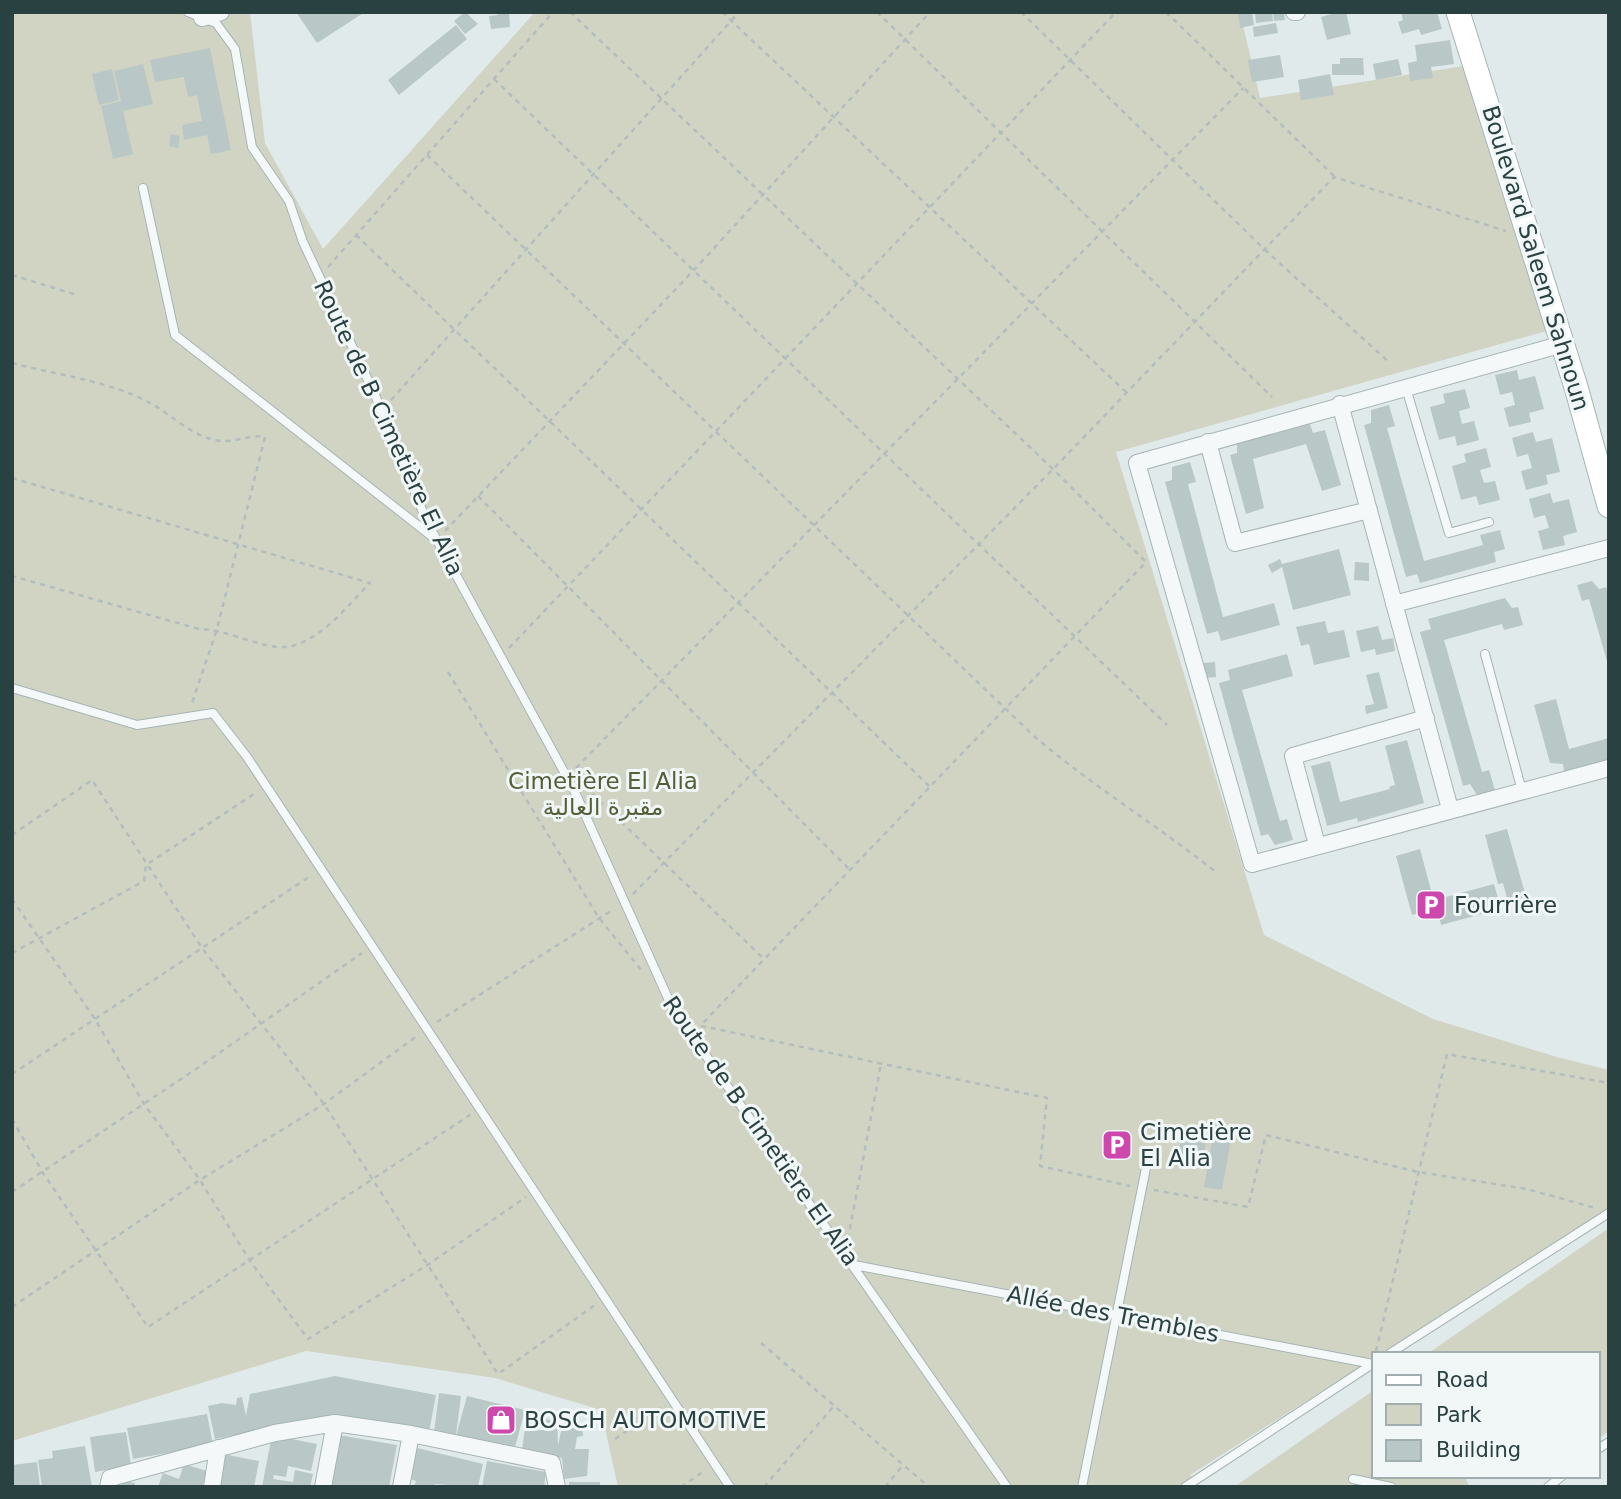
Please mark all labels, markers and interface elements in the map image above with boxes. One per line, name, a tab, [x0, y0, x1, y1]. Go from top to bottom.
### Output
street label: Boulevard Saleem Sahnoun	[1477, 102, 1595, 414]
street label: Route de B Cimetière El Alia	[309, 276, 469, 580]
park label: Cimetière El Alia مقبرة العالية	[508, 768, 698, 821]
parking icon: Fourrière	[1414, 888, 1448, 922]
place label: Fourrière	[1454, 892, 1557, 918]
street label: Route de B Cimetière El Alia	[658, 991, 864, 1271]
place label: Cimetière El Alia	[1140, 1119, 1252, 1171]
parking icon: Cimetière El Alia	[1100, 1128, 1134, 1162]
street label: Allée des Trembles	[1005, 1281, 1221, 1347]
legend	[1372, 1352, 1600, 1478]
text: Road	[1436, 1368, 1489, 1392]
shop icon: BOSCH AUTOMOTIVE	[484, 1403, 518, 1437]
text: Park	[1436, 1403, 1482, 1427]
place label: BOSCH AUTOMOTIVE	[524, 1407, 767, 1433]
text: Building	[1436, 1438, 1521, 1462]

